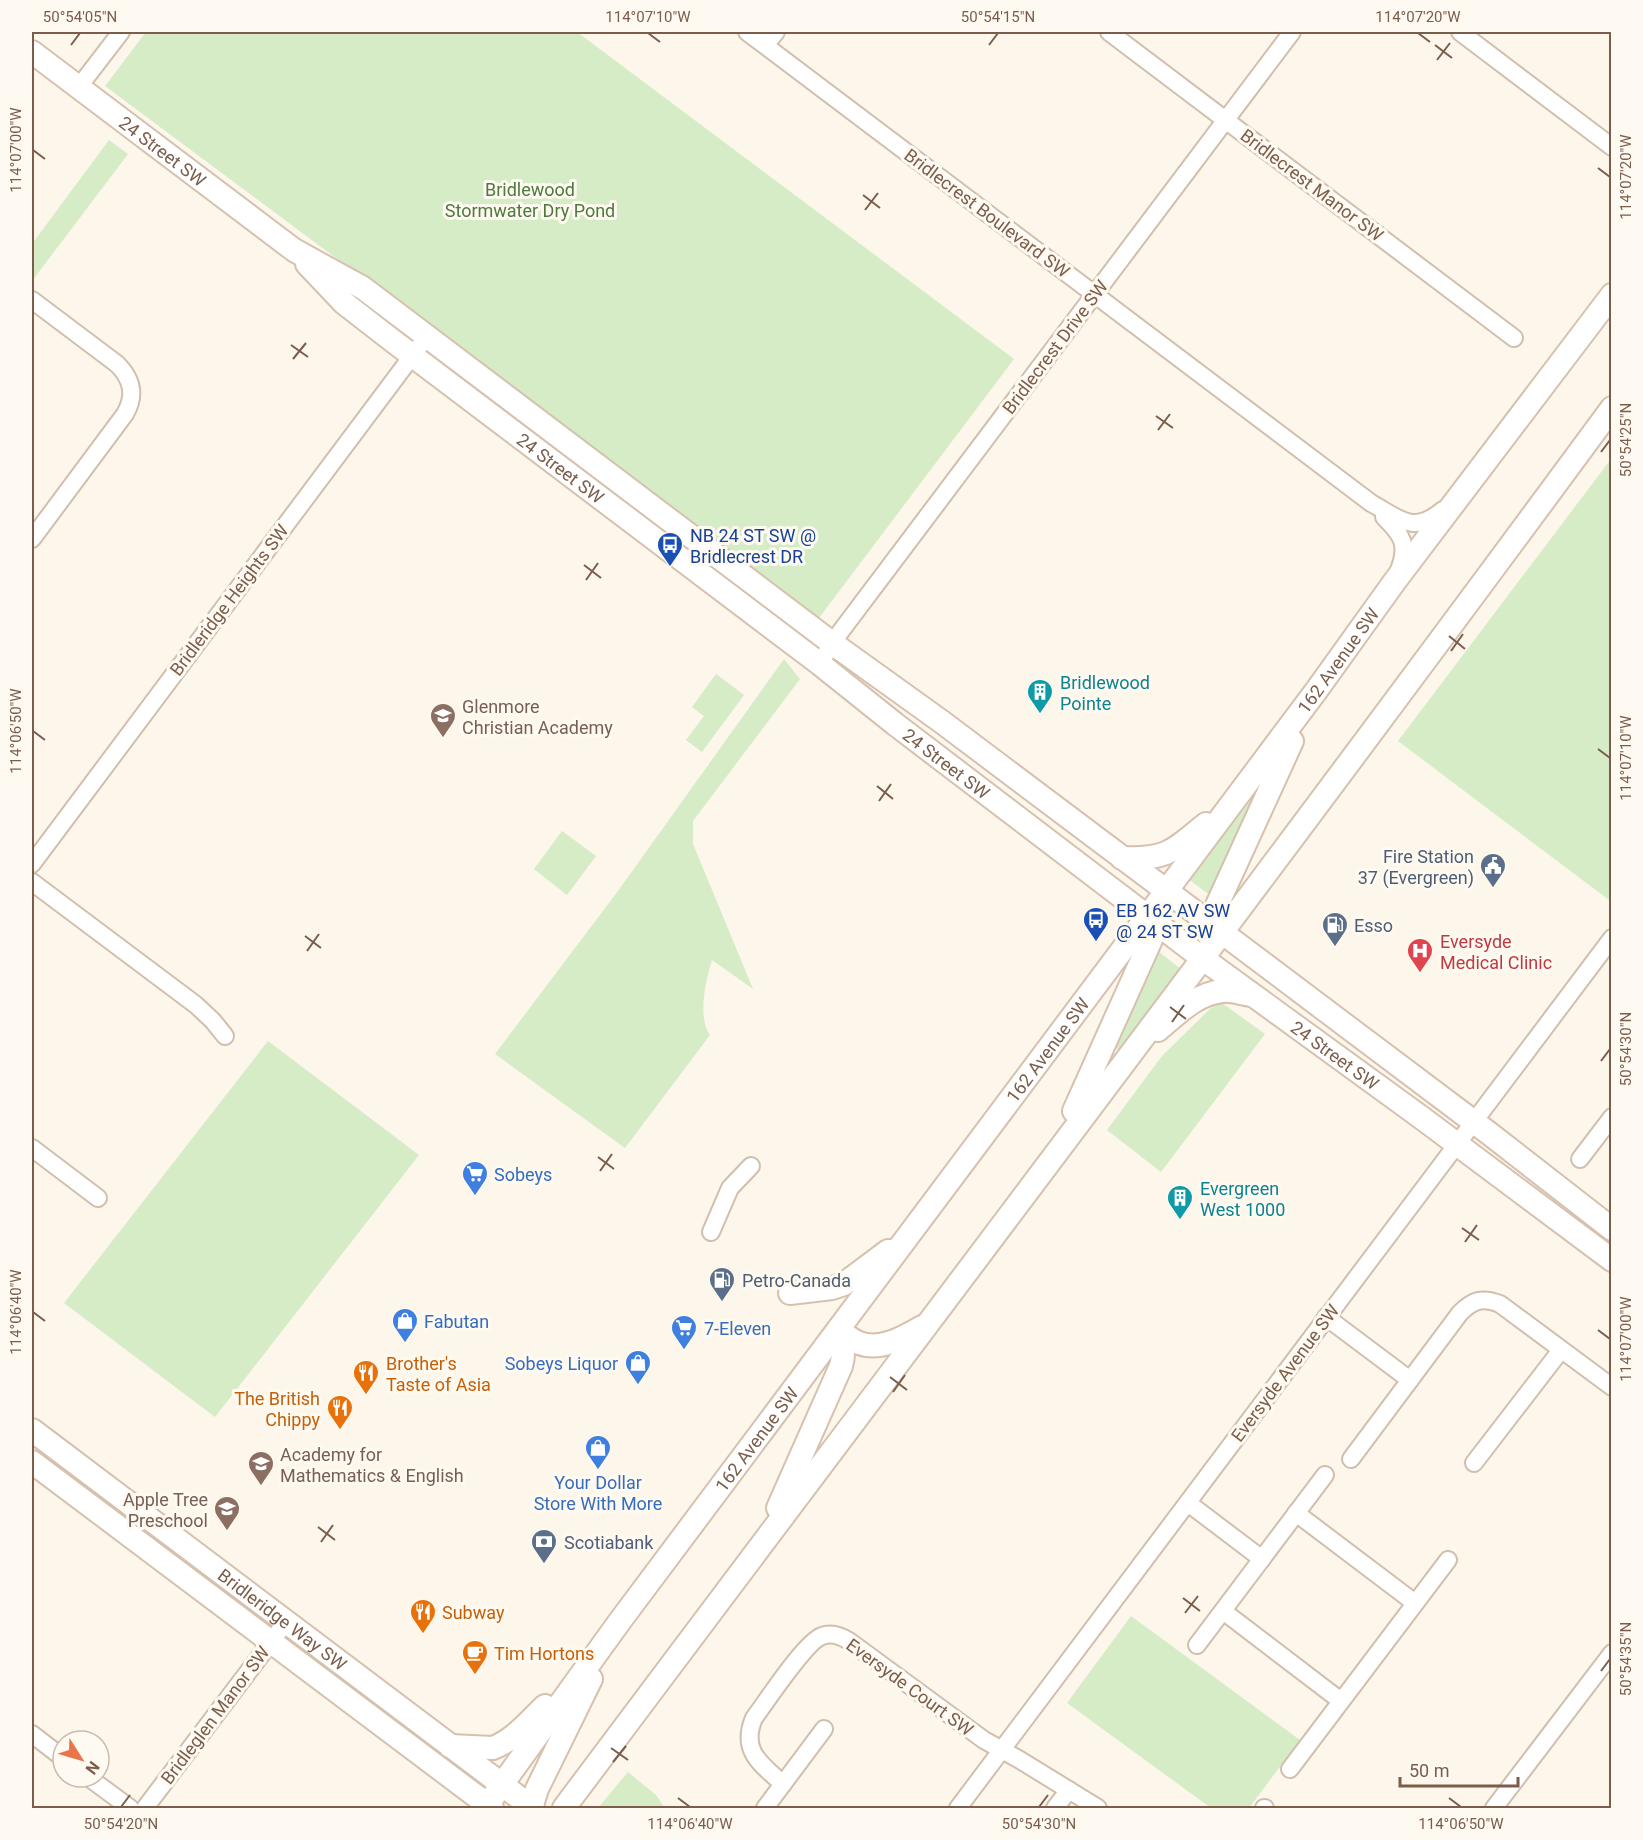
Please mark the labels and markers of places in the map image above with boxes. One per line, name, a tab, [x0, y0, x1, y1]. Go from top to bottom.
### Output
place label: NB 24 ST SW @ Bridlecrest DR	[690, 525, 816, 567]
bus stop icon: NB 24 ST SW @ Bridlecrest DR	[655, 530, 685, 568]
place label: Bridlewood Pointe	[1060, 672, 1150, 714]
building icon: Bridlewood Pointe	[1025, 677, 1055, 715]
place label: Glenmore Christian Academy	[462, 696, 613, 738]
school or university icon: Glenmore Christian Academy	[428, 701, 458, 739]
place label: Fire Station 37 (Evergreen)	[1358, 846, 1474, 889]
public building icon: Fire Station 37 (Evergreen)	[1478, 851, 1508, 889]
place label: EB 162 AV SW @ 24 ST SW	[1116, 900, 1230, 942]
bus stop icon: EB 162 AV SW @ 24 ST SW	[1081, 905, 1111, 943]
fuel station icon: Esso	[1320, 910, 1350, 948]
place label: Esso	[1354, 915, 1393, 936]
place label: Eversyde Medical Clinic	[1440, 931, 1552, 973]
hospital icon: Eversyde Medical Clinic	[1405, 936, 1435, 974]
supermarket icon: Sobeys	[460, 1159, 490, 1197]
place label: Sobeys	[494, 1164, 552, 1185]
place label: Evergreen West 1000	[1200, 1178, 1285, 1220]
building icon: Evergreen West 1000	[1165, 1183, 1195, 1221]
fuel station icon: Petro-Canada	[707, 1265, 737, 1303]
place label: Petro-Canada	[742, 1270, 851, 1291]
shop icon: Fabutan	[390, 1306, 420, 1344]
place label: Fabutan	[424, 1311, 489, 1332]
supermarket icon: 7-Eleven	[669, 1313, 699, 1351]
place label: 7-Eleven	[704, 1318, 771, 1339]
shop icon: Sobeys Liquor	[623, 1348, 653, 1386]
place label: Brother's Taste of Asia	[386, 1353, 491, 1395]
place label: Sobeys Liquor	[505, 1353, 618, 1374]
restaurant icon: Brother's Taste of Asia	[351, 1358, 381, 1396]
place label: The British Chippy	[234, 1388, 320, 1430]
restaurant icon: The British Chippy	[325, 1393, 355, 1431]
shop icon: Your Dollar Store With More	[583, 1433, 613, 1471]
place label: Academy for Mathematics & English	[280, 1444, 464, 1486]
school or university icon: Academy for Mathematics & English	[246, 1449, 276, 1487]
place label: Your Dollar Store With More	[534, 1472, 662, 1514]
place label: Apple Tree Preschool	[123, 1489, 208, 1531]
school or university icon: Apple Tree Preschool	[212, 1494, 242, 1532]
bank icon: Scotiabank	[529, 1527, 559, 1565]
place label: Scotiabank	[564, 1532, 654, 1553]
restaurant icon: Subway	[408, 1597, 438, 1635]
place label: Subway	[442, 1602, 505, 1623]
cafe icon: Tim Hortons	[460, 1638, 490, 1676]
place label: Tim Hortons	[494, 1643, 594, 1664]

